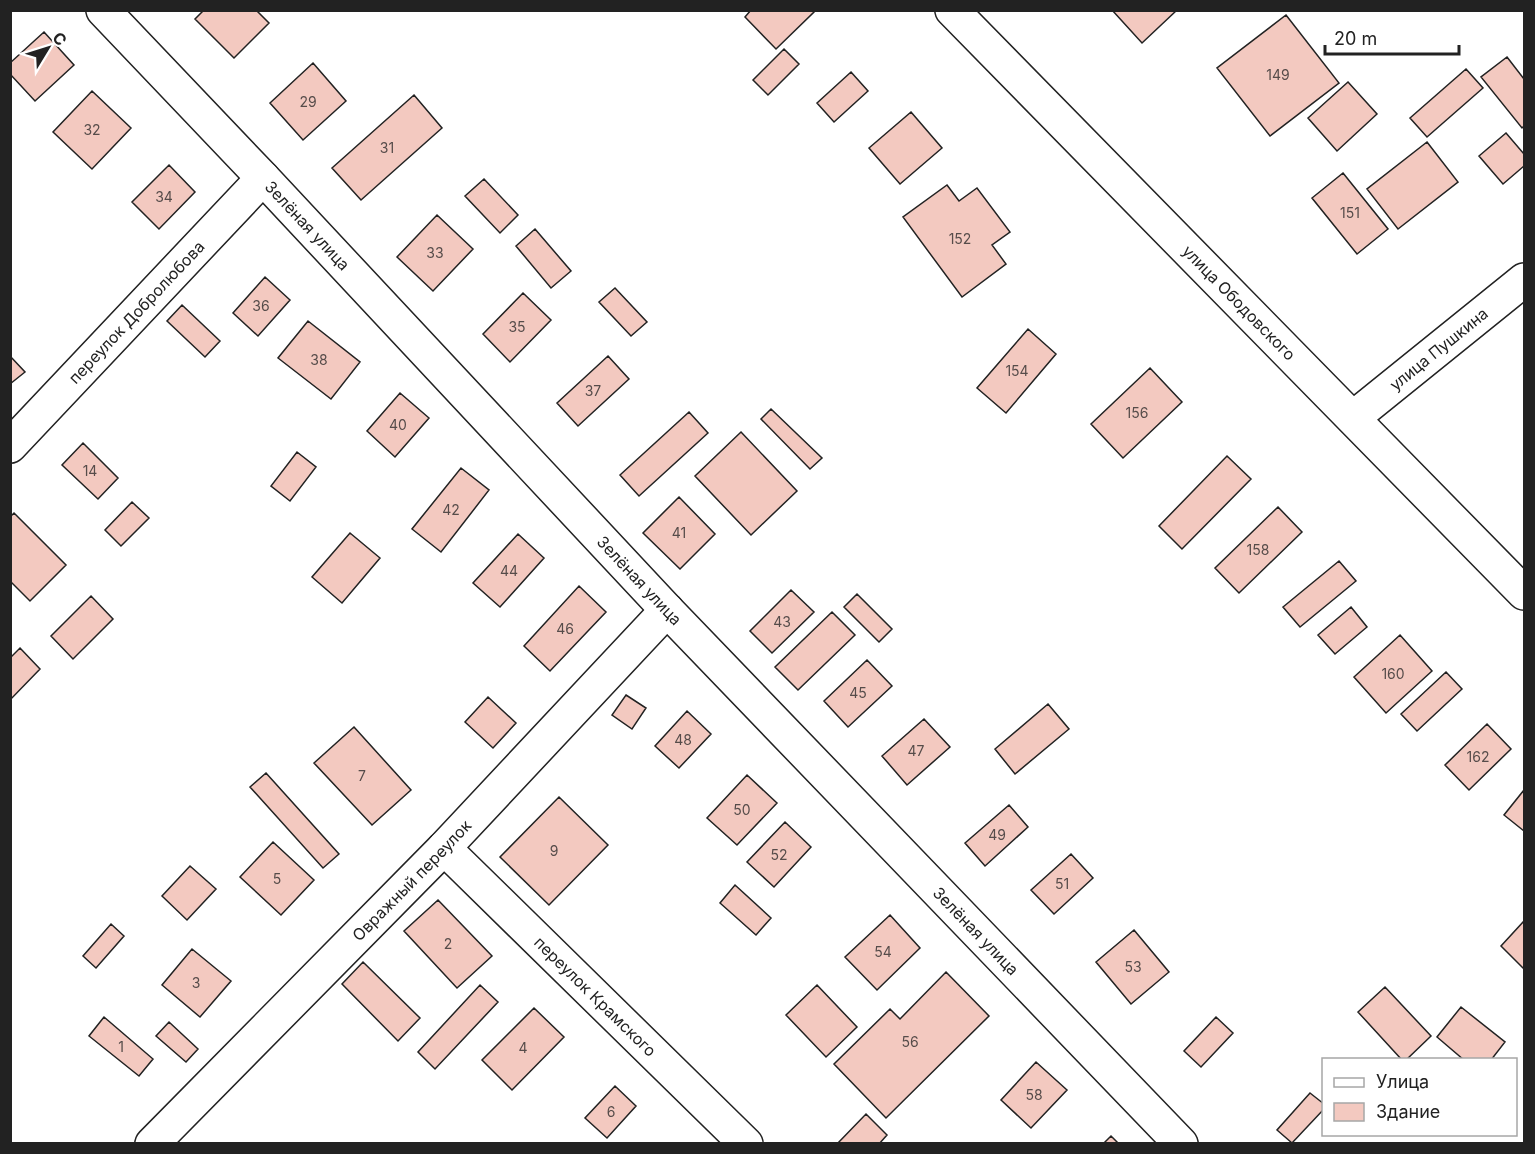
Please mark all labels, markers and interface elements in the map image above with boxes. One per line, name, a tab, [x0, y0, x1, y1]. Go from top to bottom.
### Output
north arrow	[18, 18, 78, 78]
scale bar	[1325, 18, 1458, 56]
text: С	[48, 28, 71, 50]
text: 20 m	[1334, 28, 1377, 49]
house number: 149	[1266, 66, 1290, 83]
house number: 29	[299, 93, 317, 110]
house number: 32	[83, 121, 101, 138]
house number: 31	[380, 139, 394, 156]
street label: Зелёная улица	[261, 177, 354, 274]
house number: 34	[155, 188, 173, 205]
house number: 151	[1340, 204, 1360, 221]
house number: 152	[949, 230, 971, 247]
street label: переулок Добролюбова	[64, 237, 209, 388]
street label: улица Ободовского	[1178, 241, 1300, 364]
house number: 33	[426, 244, 444, 261]
house number: 36	[252, 297, 270, 314]
street label: улица Пушкина	[1385, 303, 1492, 395]
house number: 35	[508, 318, 526, 335]
house number: 38	[310, 351, 328, 368]
house number: 154	[1005, 362, 1029, 379]
house number: 37	[585, 382, 601, 399]
house number: 156	[1126, 404, 1148, 421]
house number: 40	[389, 416, 407, 433]
house number: 14	[83, 462, 97, 479]
house number: 42	[442, 501, 460, 518]
house number: 41	[672, 524, 686, 541]
street label: Зелёная улица	[593, 532, 686, 629]
house number: 158	[1247, 541, 1269, 558]
house number: 44	[500, 562, 518, 579]
house number: 43	[773, 613, 791, 630]
house number: 46	[556, 620, 574, 637]
house number: 160	[1381, 665, 1405, 682]
house number: 45	[849, 684, 867, 701]
house number: 48	[674, 731, 692, 748]
house number: 47	[908, 742, 925, 759]
house number: 162	[1467, 748, 1489, 765]
house number: 7	[358, 767, 366, 784]
house number: 50	[733, 801, 751, 818]
street label: Овражный переулок	[348, 815, 475, 945]
house number: 49	[988, 826, 1006, 843]
house number: 9	[550, 842, 558, 859]
house number: 52	[770, 846, 788, 863]
house number: 5	[273, 870, 281, 887]
house number: 51	[1055, 875, 1069, 892]
street label: Зелёная улица	[929, 883, 1023, 979]
street label: переулок Крамского	[530, 932, 661, 1061]
house number: 2	[444, 935, 452, 952]
house number: 54	[874, 943, 892, 960]
house number: 53	[1124, 958, 1142, 975]
house number: 3	[192, 974, 200, 991]
house number: 56	[901, 1033, 919, 1050]
house number: 1	[118, 1038, 124, 1055]
house number: 4	[518, 1039, 528, 1056]
legend	[1322, 1058, 1517, 1136]
text: Улица	[1376, 1071, 1429, 1092]
house number: 58	[1025, 1086, 1043, 1103]
text: Здание	[1376, 1101, 1440, 1122]
house number: 6	[607, 1103, 615, 1120]

